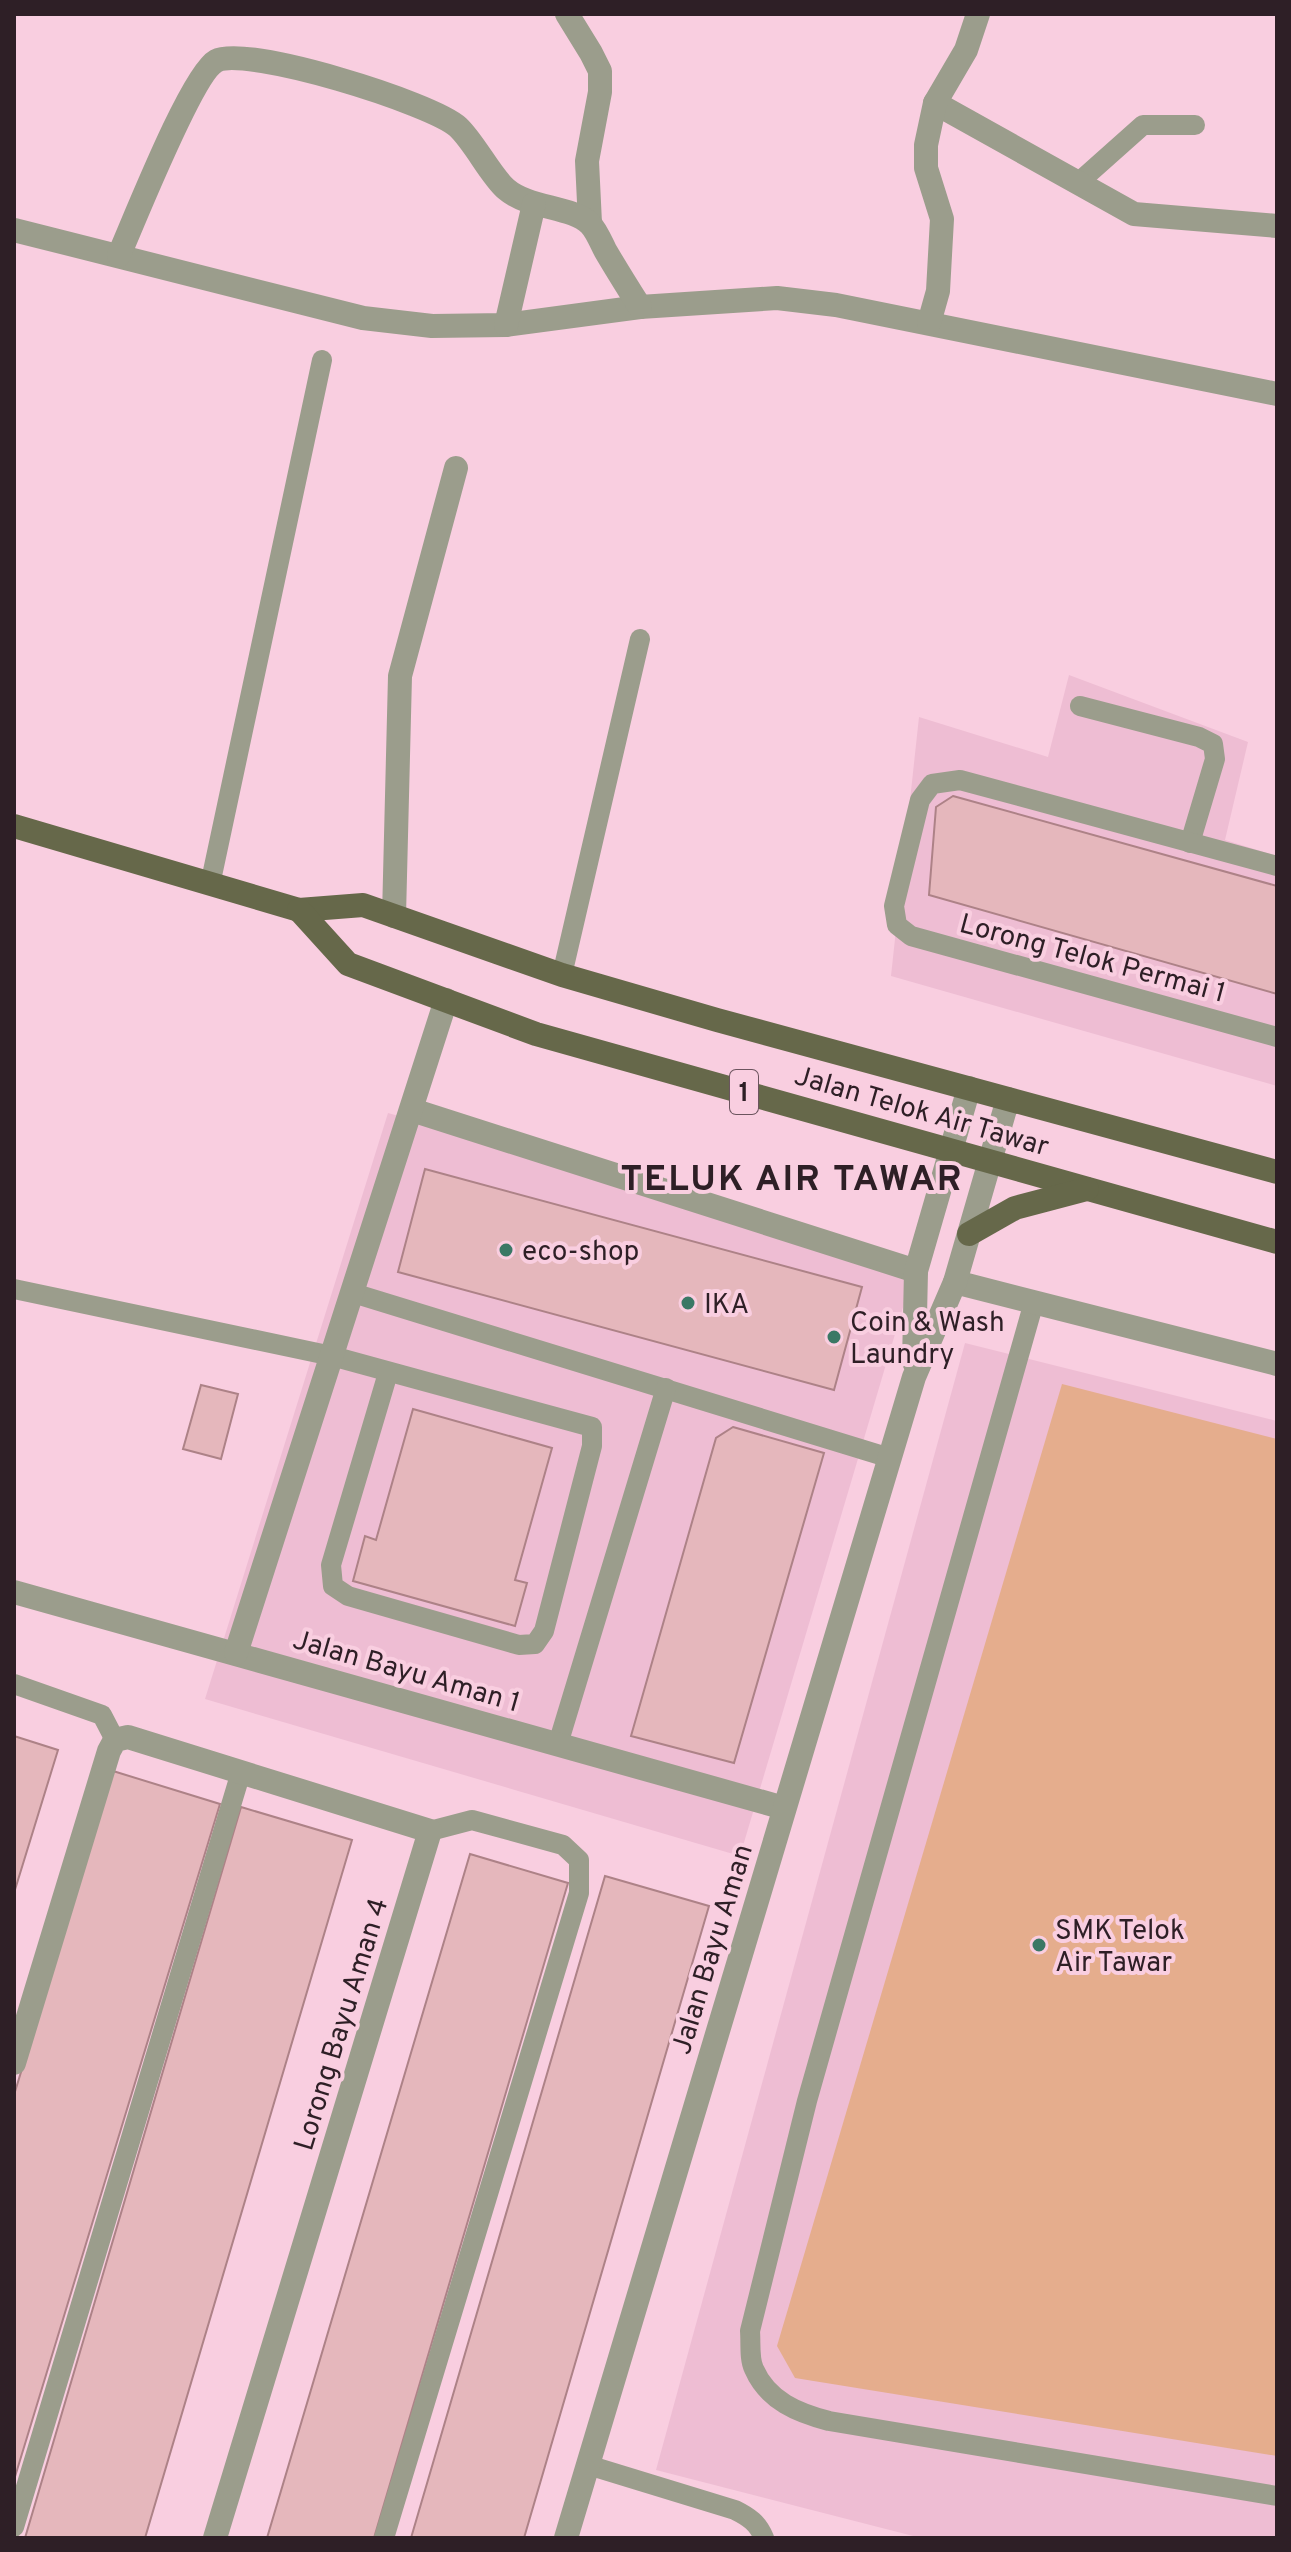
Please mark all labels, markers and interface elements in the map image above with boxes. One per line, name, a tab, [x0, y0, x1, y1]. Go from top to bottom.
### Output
street label: Lorong Telok Permai 1	[955, 907, 1229, 1013]
street label: Jalan Telok Air Tawar	[790, 1059, 1053, 1166]
road number: 1	[730, 1070, 758, 1114]
district label: TELUK AIR TAWAR	[620, 1158, 964, 1204]
place label: eco-shop	[522, 1235, 639, 1271]
marker: eco-shop	[497, 1241, 515, 1259]
place label: IKA	[704, 1288, 749, 1324]
marker: IKA	[679, 1294, 697, 1312]
place label: Coin & Wash Laundry	[850, 1306, 1005, 1374]
marker: Coin & Wash Laundry	[825, 1328, 843, 1346]
street label: Jalan Bayu Aman 1	[288, 1623, 524, 1723]
street label: Jalan Bayu Aman	[665, 1840, 763, 2059]
street label: Lorong Bayu Aman 4	[287, 1894, 398, 2156]
place label: SMK Telok Air Tawar	[1055, 1914, 1185, 1982]
marker: SMK Telok Air Tawar	[1030, 1936, 1048, 1954]

